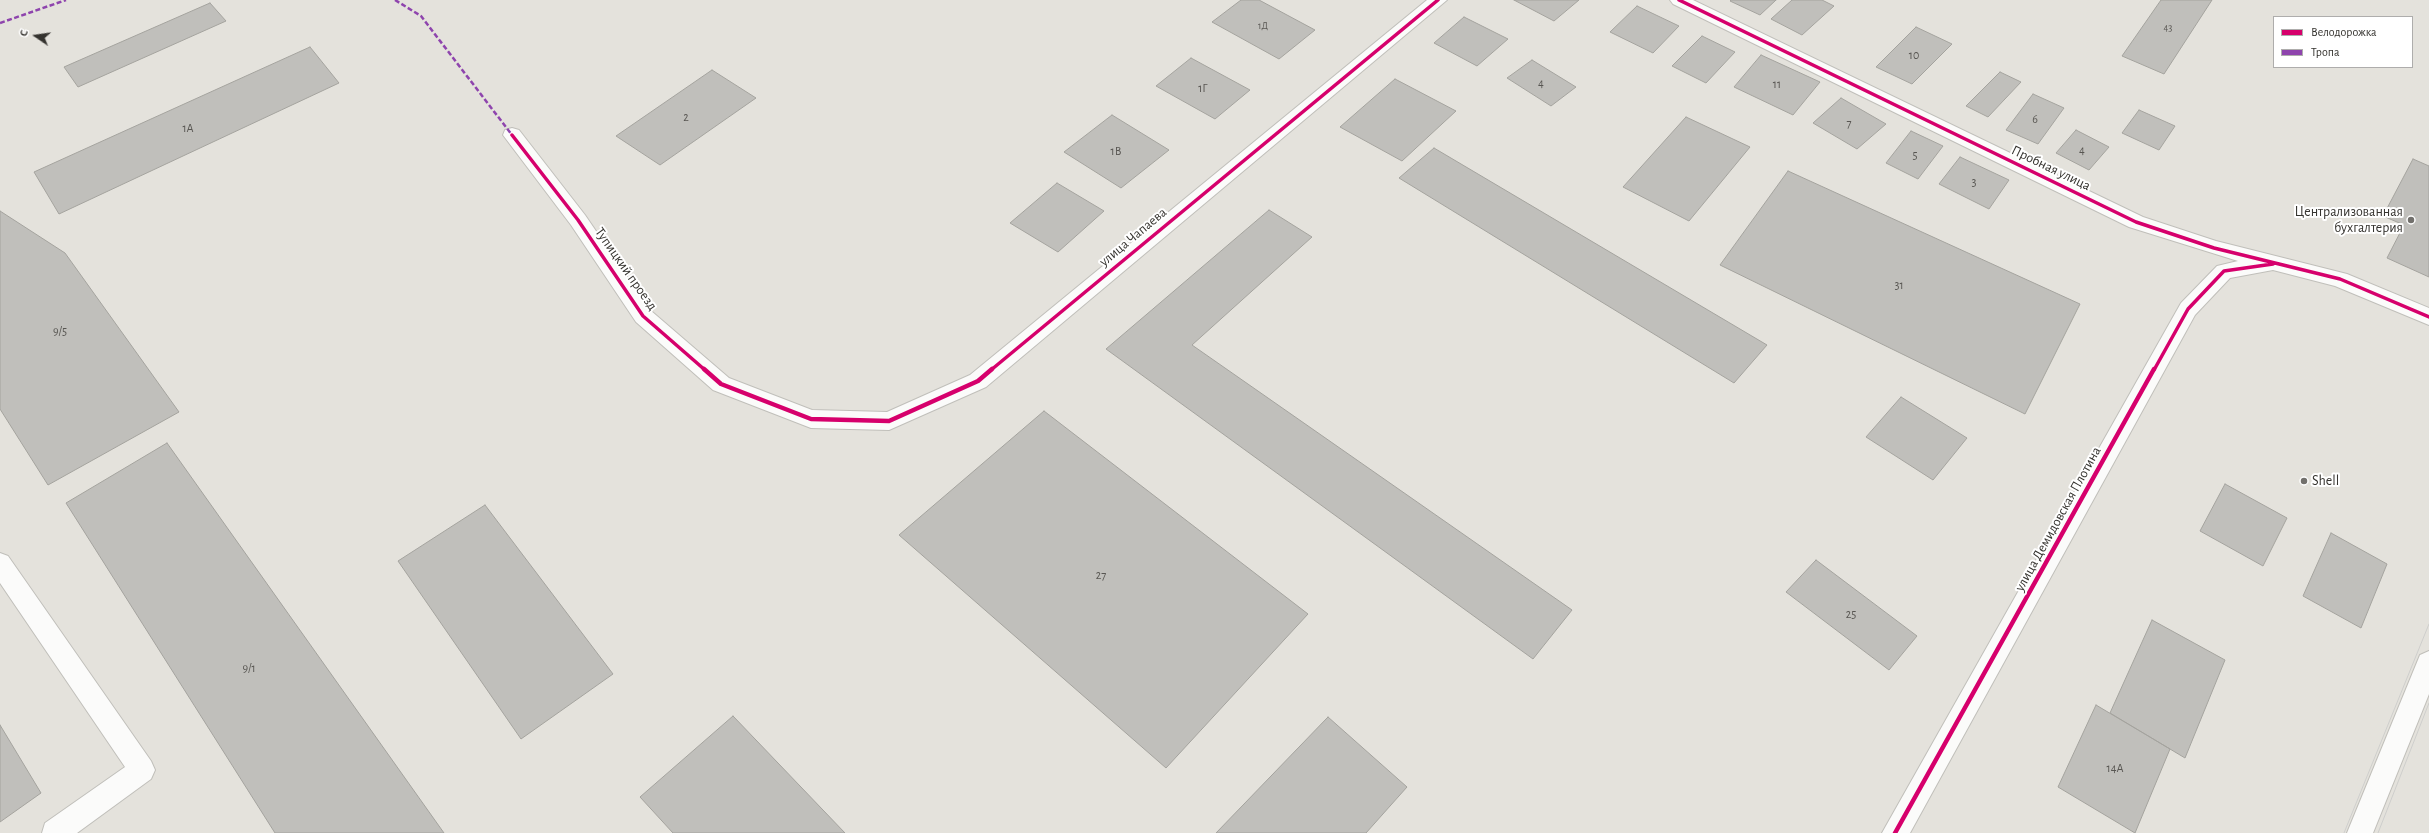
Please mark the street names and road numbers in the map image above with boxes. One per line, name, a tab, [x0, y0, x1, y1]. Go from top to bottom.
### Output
street label: Пробная улица	[2009, 142, 2093, 194]
street label: улица Чапаева	[1096, 204, 1170, 270]
street label: Тупицкий проезд	[591, 224, 661, 314]
street label: улица Демидовская Плотина	[2011, 444, 2105, 594]

